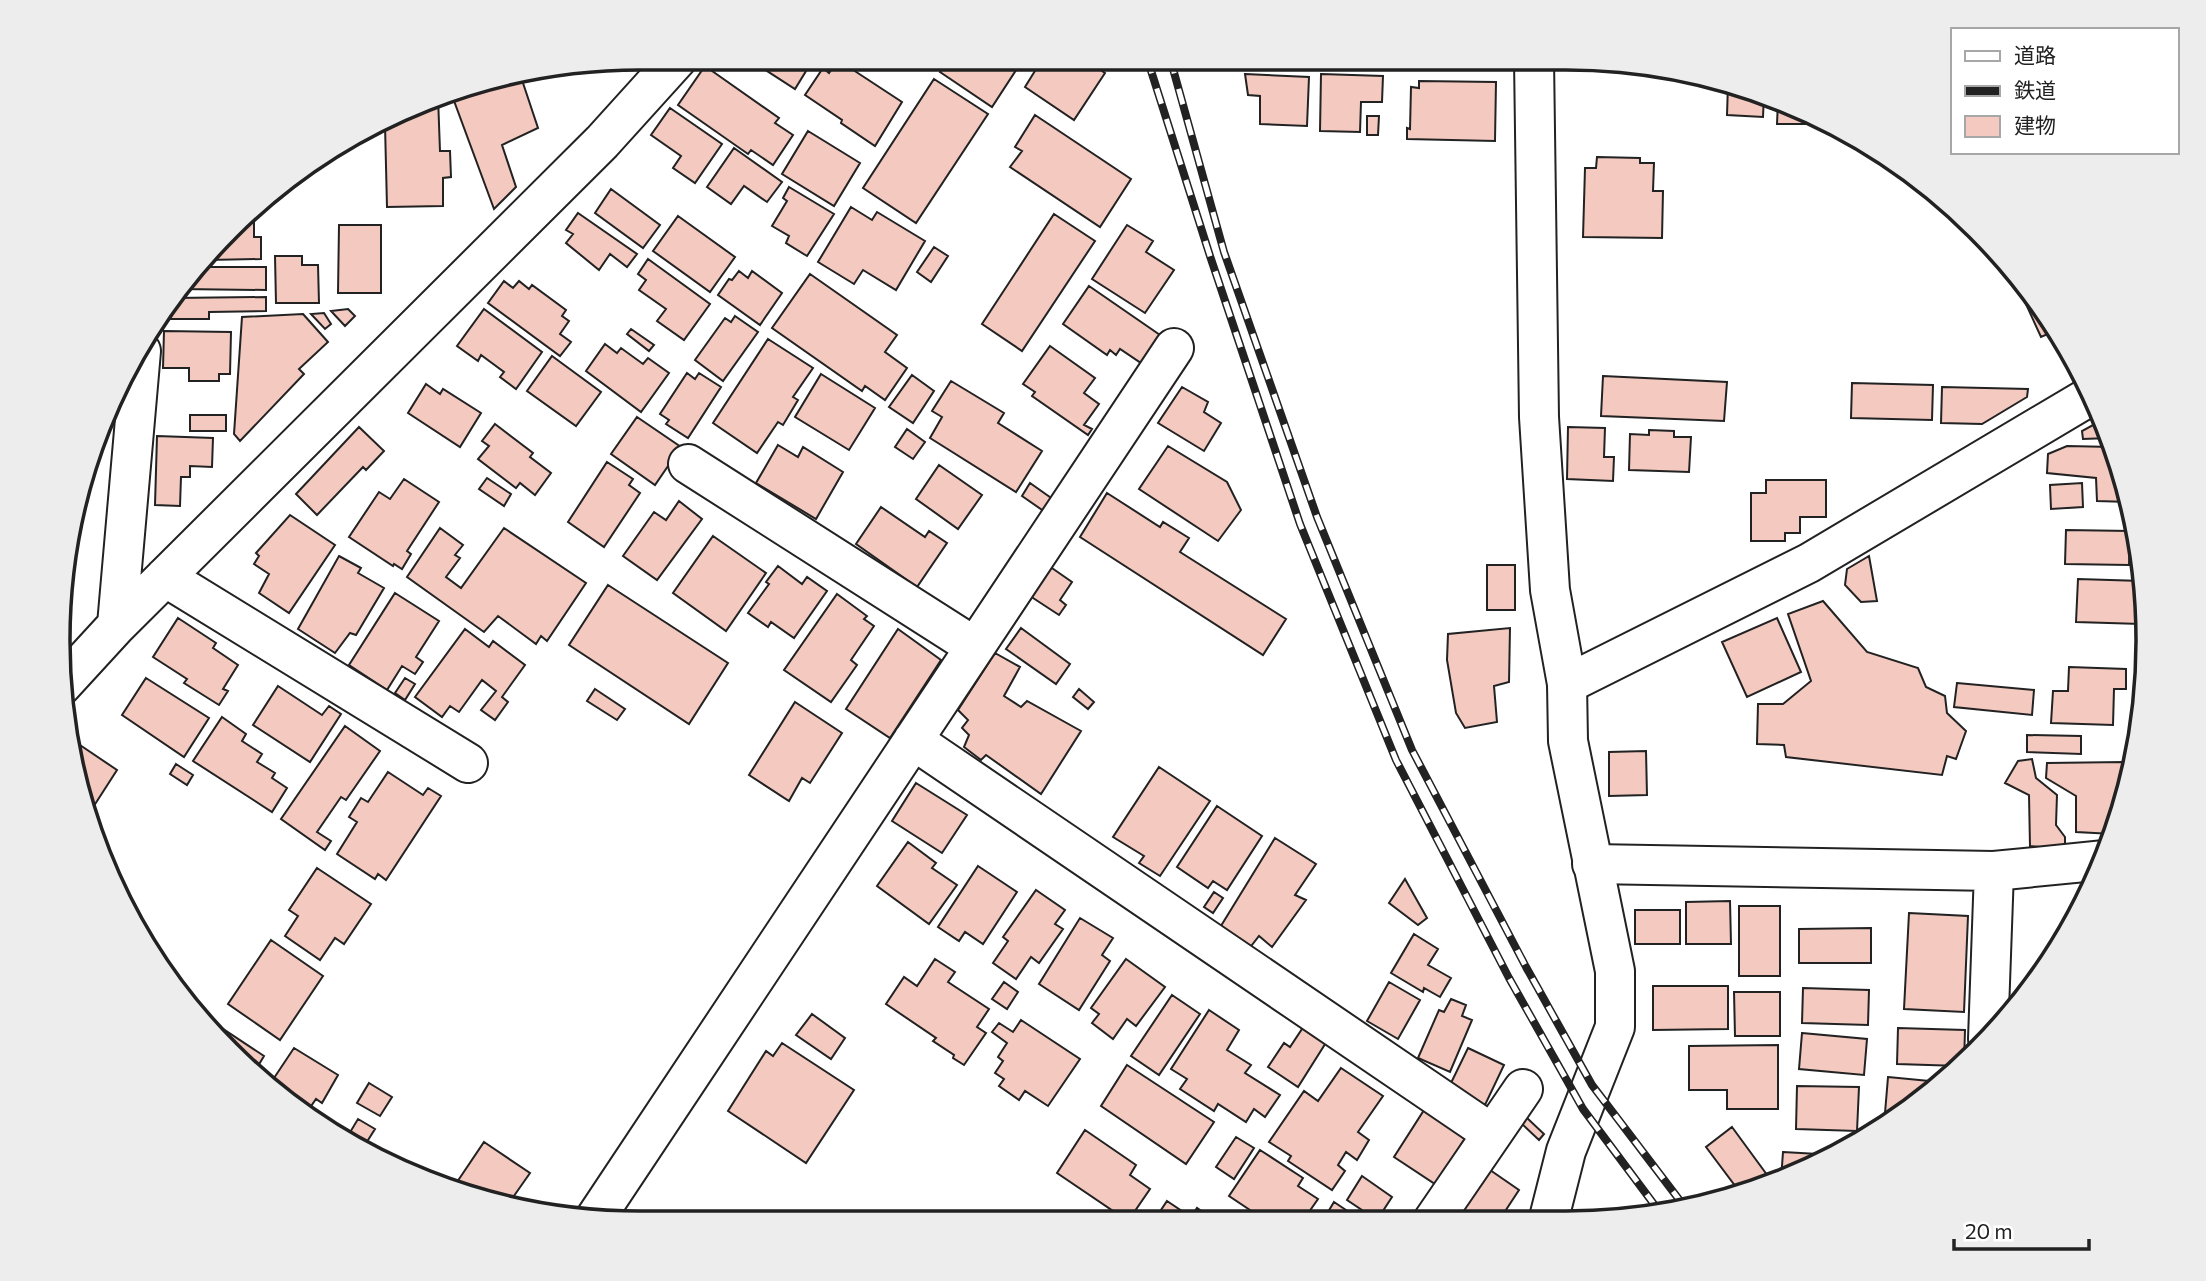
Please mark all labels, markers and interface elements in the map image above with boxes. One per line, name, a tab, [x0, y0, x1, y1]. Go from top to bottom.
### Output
legend	[1951, 28, 2178, 154]
text: 道路	[2014, 42, 2056, 67]
text: 鉄道	[2014, 77, 2056, 102]
text: 建物	[2014, 112, 2056, 137]
scale bar	[1954, 1208, 2089, 1252]
text: 20 m	[1965, 1218, 2013, 1243]

